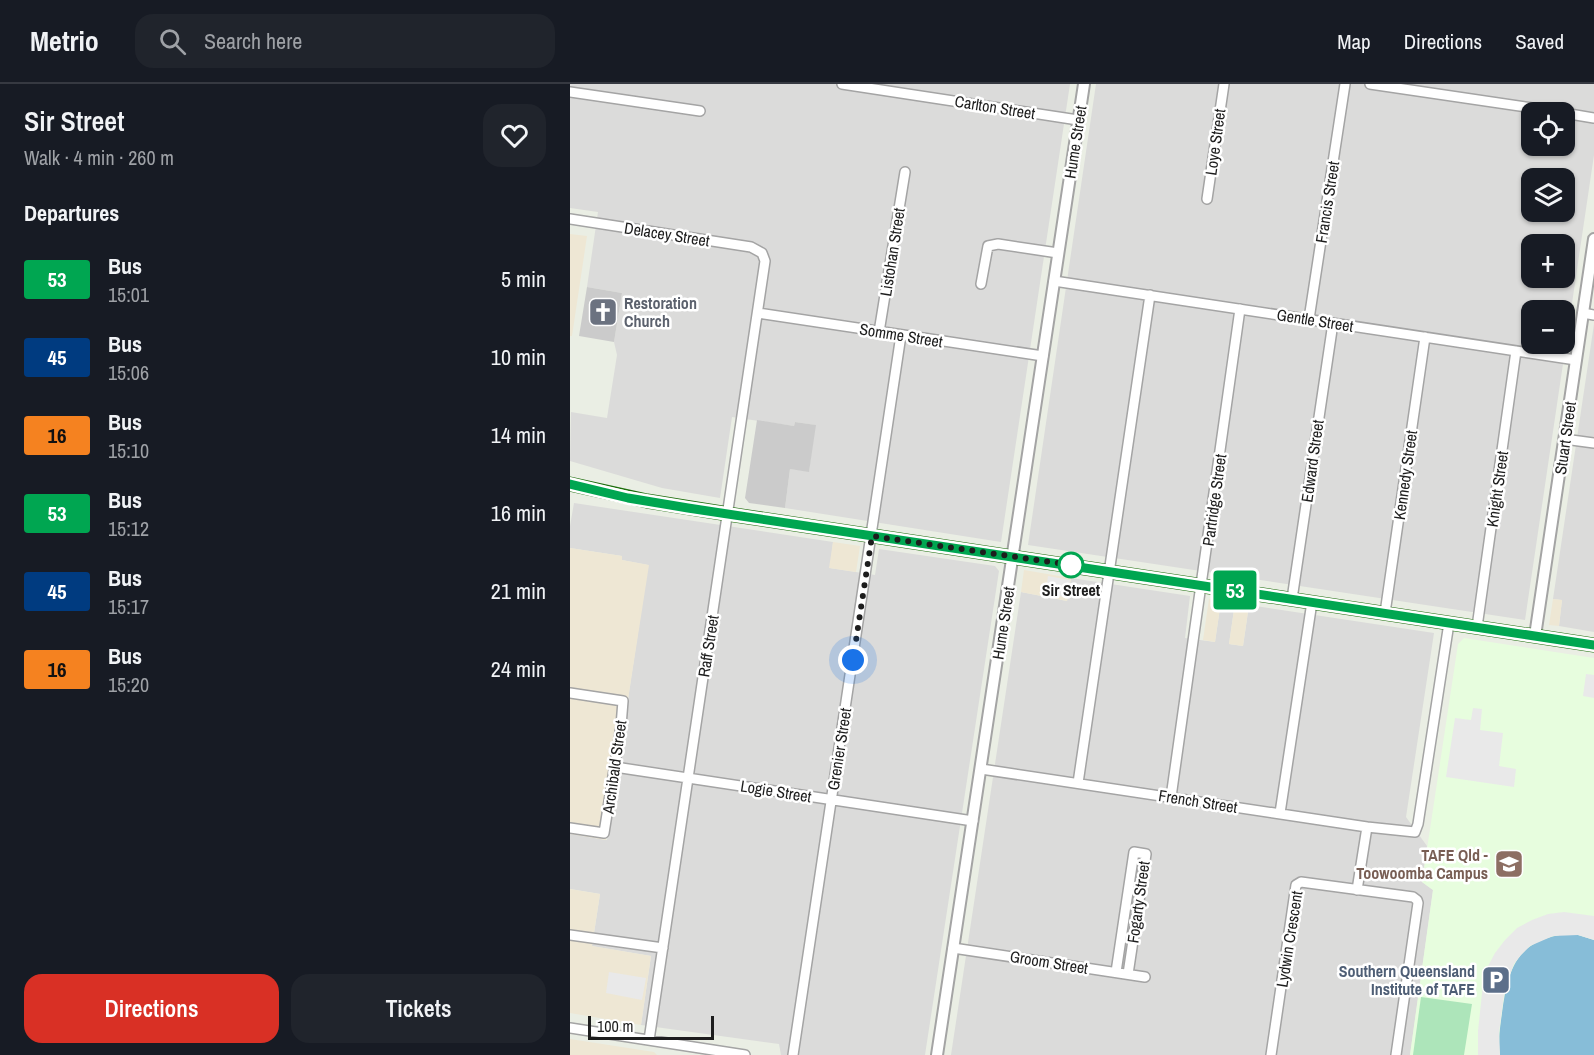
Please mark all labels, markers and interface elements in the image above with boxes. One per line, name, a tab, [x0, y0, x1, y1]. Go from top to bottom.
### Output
search box	[135, 14, 555, 68]
text: Metrio	[30, 22, 99, 60]
icon: search	[156, 25, 189, 58]
text: Search here	[204, 26, 302, 56]
text: Map	[1337, 27, 1371, 56]
text: Directions	[1404, 27, 1482, 56]
text: Saved	[1515, 27, 1564, 56]
street label: Carlton Street	[953, 90, 1037, 124]
text: Sir Street	[24, 102, 124, 140]
map controls	[1521, 102, 1575, 354]
button: locate	[1521, 102, 1575, 156]
button: heart	[483, 104, 546, 167]
street label: Hume Street	[1058, 104, 1092, 180]
street label: Loye Street	[1199, 107, 1231, 177]
text: Walk · 4 min · 260 m	[24, 144, 174, 171]
street label: Francis Street	[1310, 159, 1344, 244]
button: layers	[1521, 168, 1575, 222]
text: Departures	[24, 198, 119, 228]
street label: Listohan Street	[874, 206, 910, 298]
street label: Delacey Street	[623, 216, 712, 252]
button: +	[1521, 234, 1575, 288]
text: Bus	[108, 251, 142, 281]
text: 5 min	[501, 264, 546, 294]
text: 53	[47, 265, 67, 294]
text: 15:01	[108, 281, 149, 308]
place label: Restoration Church	[624, 292, 697, 332]
church icon: Restoration Church	[587, 296, 619, 328]
button: −	[1521, 300, 1575, 354]
street label: Gentle Street	[1275, 303, 1355, 337]
street label: Somme Street	[858, 318, 944, 352]
text: Bus	[108, 329, 142, 359]
text: 10 min	[491, 342, 546, 372]
text: 45	[47, 343, 67, 372]
text: 15:06	[108, 359, 149, 386]
street label: Stuart Street	[1549, 400, 1581, 476]
text: Bus	[108, 407, 142, 437]
street label: Edward Street	[1295, 418, 1329, 504]
text: 14 min	[491, 420, 546, 450]
text: 16	[47, 421, 67, 450]
street label: Kennedy Street	[1388, 428, 1422, 521]
text: 15:10	[108, 437, 149, 464]
street label: Knight Street	[1481, 449, 1513, 528]
street label: Partridge Street	[1197, 452, 1231, 547]
text: Bus	[108, 485, 142, 515]
text: 16 min	[491, 498, 546, 528]
text: 53	[47, 499, 67, 528]
text: 15:12	[108, 515, 149, 542]
marker: Sir Street	[1058, 552, 1084, 578]
text: Bus	[108, 563, 142, 593]
line badge: 53	[1208, 570, 1262, 610]
text: 21 min	[491, 576, 546, 606]
text: 53	[1225, 576, 1245, 605]
text: 45	[47, 577, 67, 606]
place label: Sir Street	[1042, 579, 1101, 601]
street label: Hume Street	[986, 585, 1020, 661]
text: 15:17	[108, 593, 149, 620]
street label: Raff Street	[692, 613, 724, 679]
text: Bus	[108, 641, 142, 671]
your location	[838, 645, 868, 675]
text: 24 min	[491, 654, 546, 684]
text: 16	[47, 655, 67, 684]
text: 15:20	[108, 671, 149, 698]
street label: Grenier Street	[822, 706, 856, 792]
street label: Archibald Street	[596, 719, 631, 816]
street label: Logie Street	[739, 775, 813, 808]
street label: French Street	[1157, 784, 1239, 818]
place label: TAFE Qld - Toowoomba Campus	[1356, 844, 1489, 884]
school or university icon: TAFE Qld - Toowoomba Campus	[1493, 848, 1525, 880]
street label: Fogarty Street	[1121, 859, 1155, 944]
street label: Lydwin Crescent	[1271, 889, 1308, 989]
street label: Groom Street	[1008, 945, 1090, 979]
place label: Southern Queensland Institute of TAFE	[1339, 960, 1475, 1000]
parking icon: Southern Queensland Institute of TAFE	[1480, 964, 1512, 996]
button: Directions	[24, 974, 279, 1043]
button: Tickets	[291, 974, 546, 1043]
scale bar	[588, 1013, 714, 1040]
text: 100 m	[597, 1015, 633, 1037]

